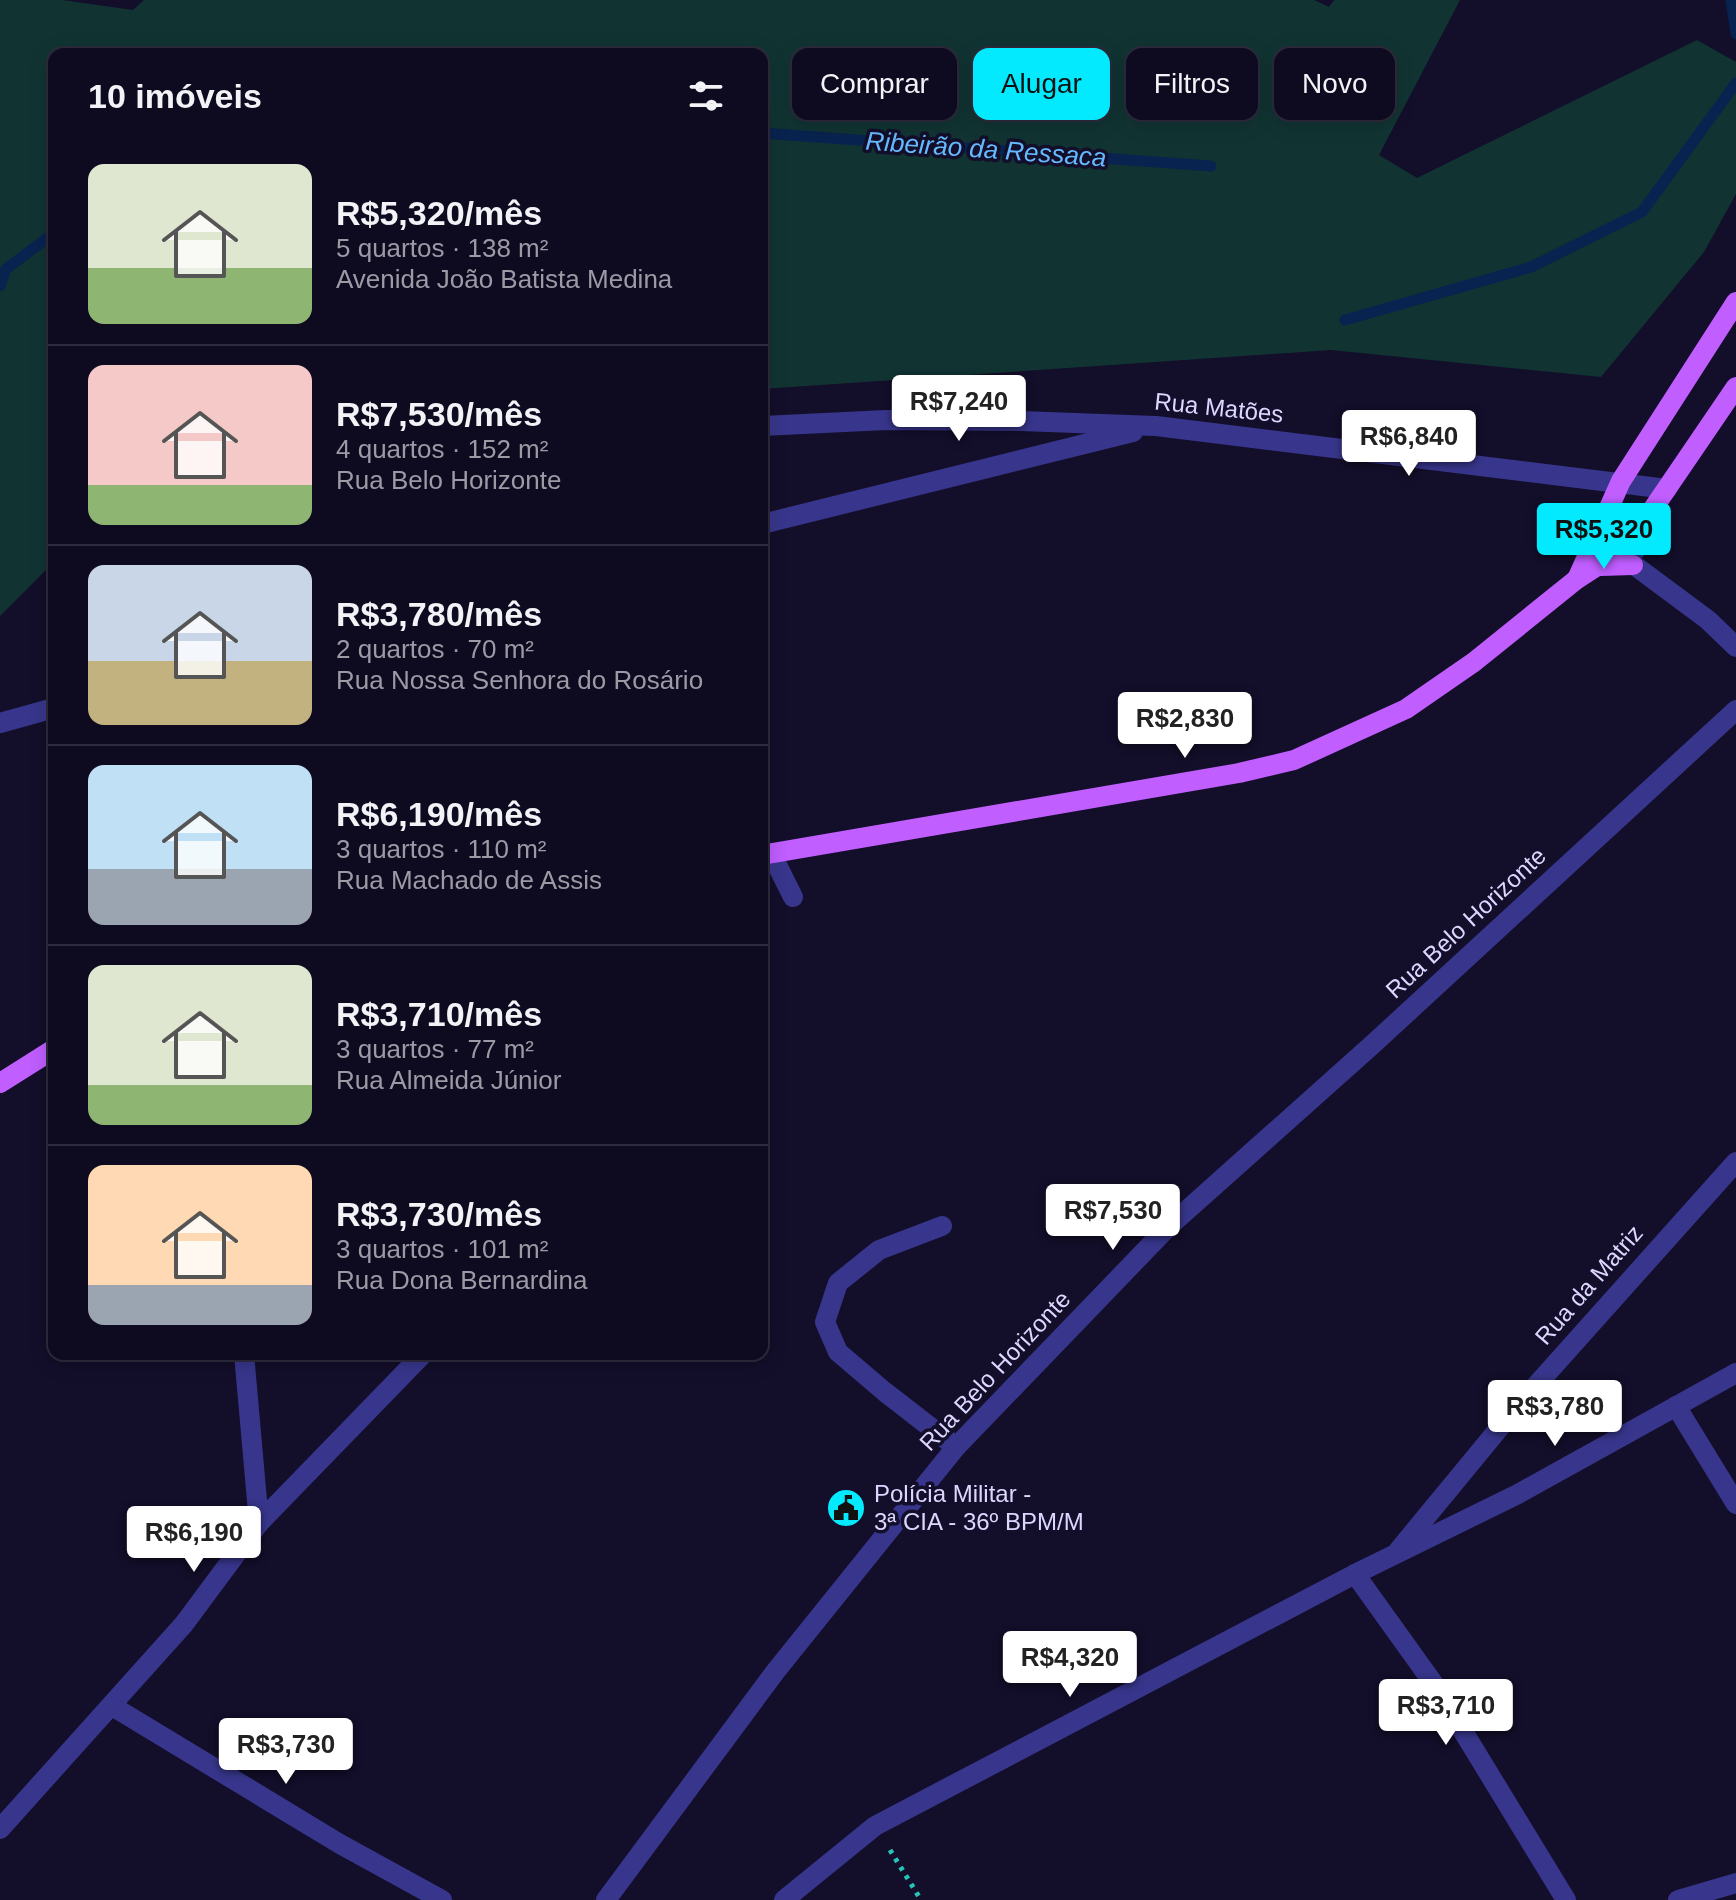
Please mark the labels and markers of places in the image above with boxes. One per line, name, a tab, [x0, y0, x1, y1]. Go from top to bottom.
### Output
pin: R$7,240	[885, 375, 1033, 443]
pin: R$6,840	[1335, 410, 1483, 478]
pin: R$5,320	[1530, 503, 1678, 571]
pin: R$2,830	[1111, 692, 1259, 760]
pin: R$7,530	[1039, 1184, 1187, 1252]
pin: R$3,780	[1481, 1380, 1629, 1448]
place label: Polícia Militar - 3ª CIA - 36º BPM/M	[874, 1480, 1084, 1535]
public building icon: Polícia Militar - 3ª CIA - 36º BPM/M	[825, 1487, 867, 1529]
pin: R$6,190	[120, 1506, 268, 1574]
pin: R$4,320	[996, 1631, 1144, 1699]
pin: R$3,710	[1372, 1679, 1520, 1747]
pin: R$3,730	[212, 1718, 360, 1786]

